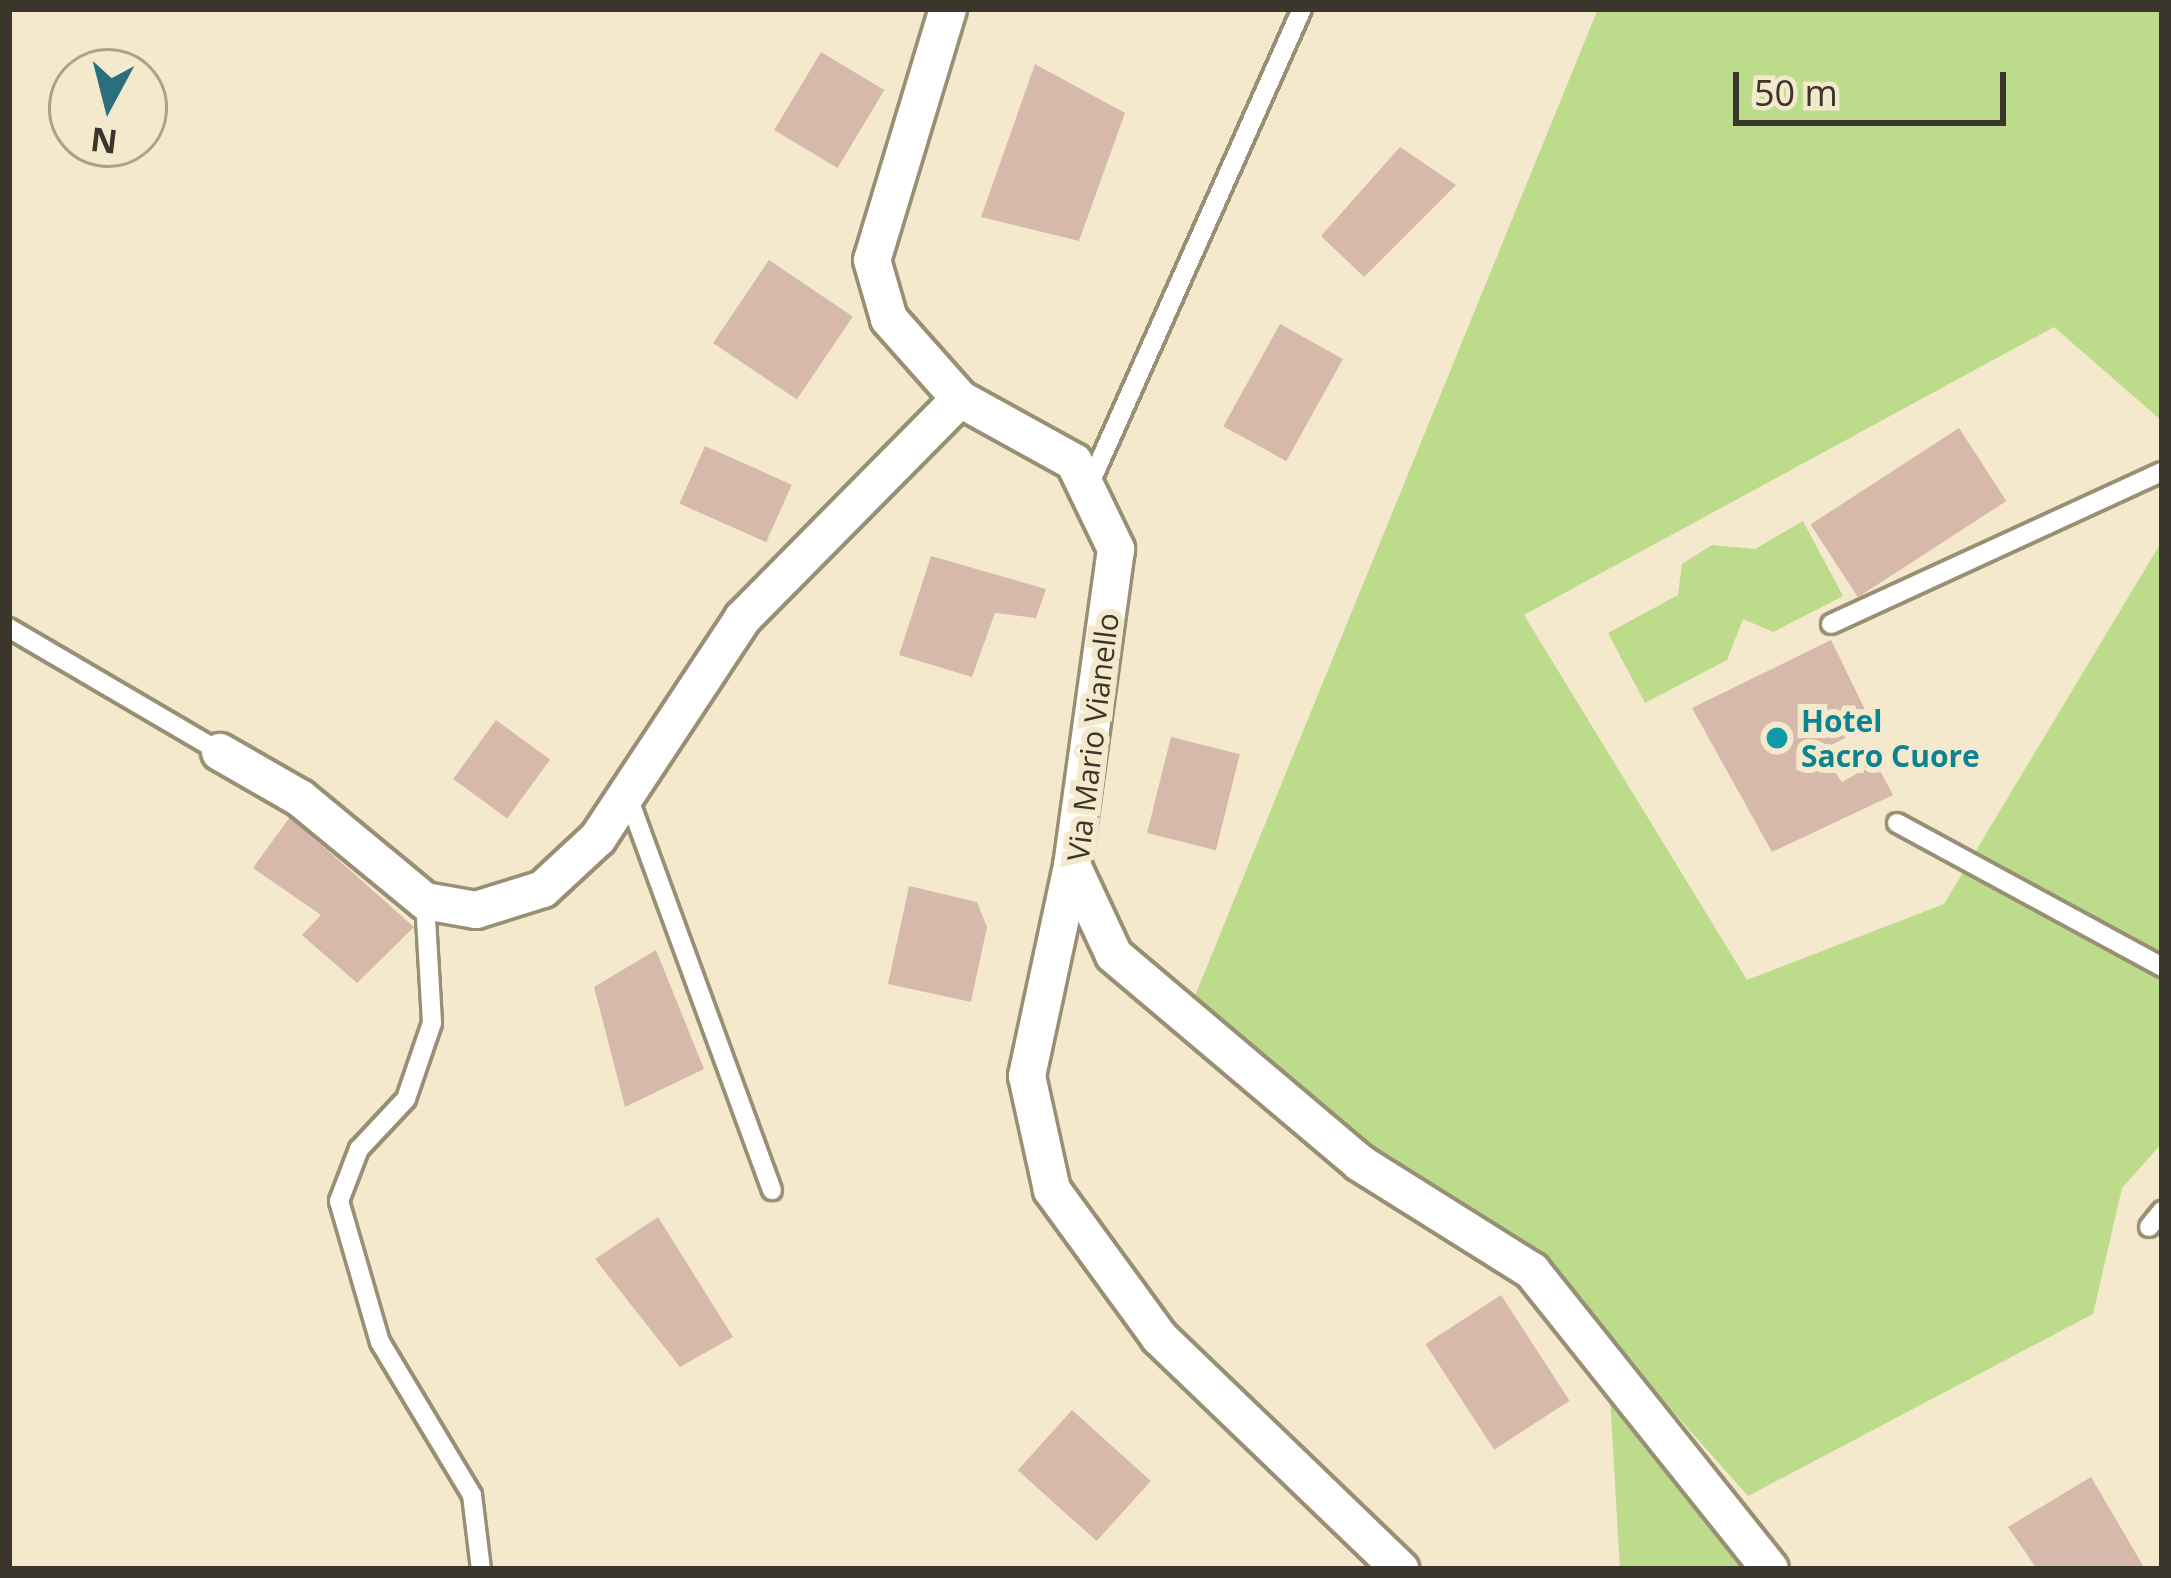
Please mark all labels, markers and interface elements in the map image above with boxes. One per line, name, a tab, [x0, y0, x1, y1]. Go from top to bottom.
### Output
north arrow	[48, 48, 168, 168]
scale bar	[1739, 48, 2012, 122]
text: 50 m	[1754, 68, 1838, 117]
text: N	[88, 117, 120, 165]
street label: Via Mario Vianello	[1060, 611, 1126, 863]
place label: Hotel Sacro Cuore	[1801, 703, 1980, 774]
marker: Hotel Sacro Cuore	[1764, 725, 1790, 751]

